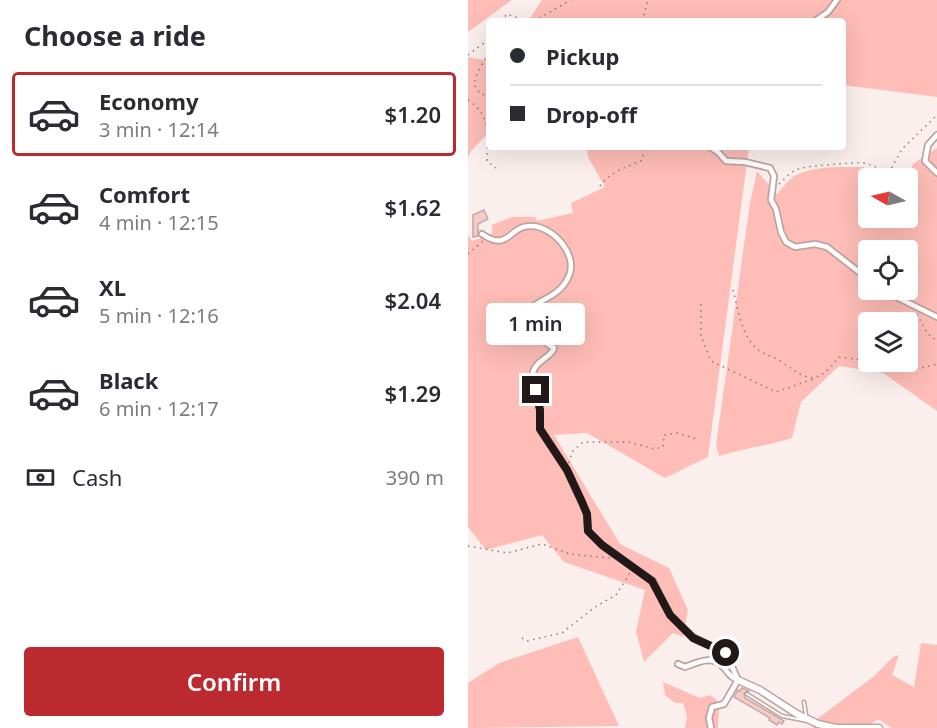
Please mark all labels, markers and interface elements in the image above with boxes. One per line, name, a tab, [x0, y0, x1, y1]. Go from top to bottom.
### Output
text: Choose a ride	[24, 17, 206, 54]
text: Pickup	[546, 41, 619, 71]
text: Economy	[99, 86, 198, 116]
icon: car	[27, 87, 81, 141]
text: $1.20	[385, 99, 441, 129]
text: Drop-off	[546, 99, 637, 129]
text: 3 min · 12:14	[99, 116, 219, 143]
north arrow	[858, 168, 918, 228]
map controls	[858, 168, 918, 372]
text: Comfort	[99, 179, 190, 209]
icon: car	[27, 180, 81, 234]
text: $1.62	[385, 192, 441, 222]
text: 4 min · 12:15	[99, 209, 219, 236]
button: locate	[858, 240, 918, 300]
text: XL	[99, 272, 126, 302]
icon: car	[27, 273, 81, 327]
text: $2.04	[385, 285, 441, 315]
text: 5 min · 12:16	[99, 302, 219, 329]
callout: 1 min	[487, 303, 586, 345]
text: 1 min	[508, 310, 563, 337]
button: layers	[858, 312, 918, 372]
text: Black	[99, 365, 158, 395]
icon: car	[27, 366, 81, 420]
route end	[522, 376, 549, 403]
text: $1.29	[385, 378, 441, 408]
text: 6 min · 12:17	[99, 395, 219, 422]
icon: cash	[24, 461, 57, 494]
text: Cash	[72, 462, 122, 492]
text: 390 m	[386, 464, 444, 491]
route start	[712, 639, 739, 666]
button: Confirm	[24, 647, 444, 716]

